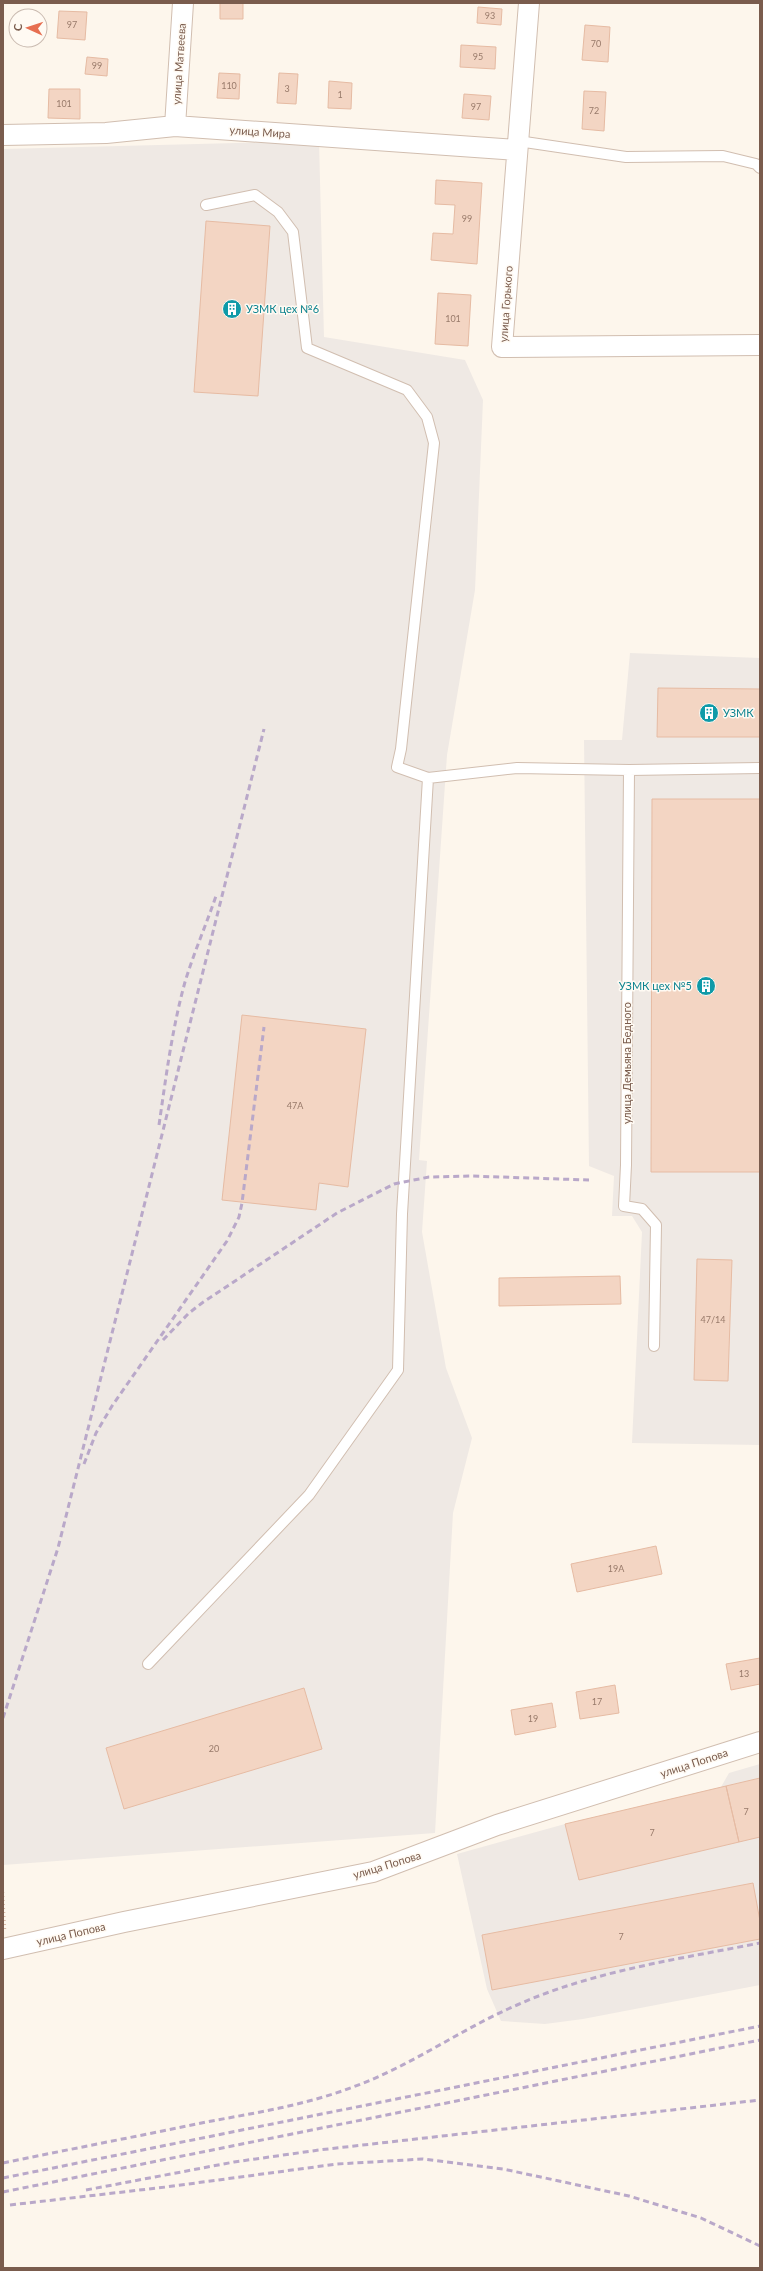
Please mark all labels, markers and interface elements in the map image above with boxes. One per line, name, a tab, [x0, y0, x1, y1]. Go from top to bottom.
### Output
north arrow	[8, 8, 48, 48]
house number: 93	[485, 10, 495, 21]
house number: 97	[67, 19, 77, 30]
text: С	[11, 23, 24, 31]
street label: улица Матвеева	[169, 23, 188, 105]
house number: 70	[591, 38, 601, 49]
house number: 95	[473, 51, 483, 62]
house number: 99	[92, 60, 102, 71]
house number: 110	[221, 80, 237, 91]
house number: 3	[284, 83, 290, 94]
house number: 1	[337, 89, 343, 100]
house number: 101	[56, 98, 72, 109]
house number: 97	[471, 101, 481, 112]
house number: 72	[589, 105, 599, 116]
street label: улица Мира	[229, 123, 291, 140]
house number: 99	[462, 213, 472, 224]
street label: улица Горького	[496, 265, 515, 343]
building icon: УЗМК цех №6	[221, 298, 243, 320]
place label: УЗМК цех №6	[246, 302, 319, 315]
house number: 101	[445, 313, 461, 324]
building icon: УЗМК	[698, 702, 720, 724]
place label: УЗМК	[723, 706, 754, 719]
building icon: УЗМК цех №5	[695, 975, 717, 997]
place label: УЗМК цех №5	[619, 979, 692, 992]
street label: улица Демьяна Бедного	[620, 1002, 633, 1124]
house number: 47А	[287, 1100, 304, 1111]
house number: 47/14	[701, 1314, 725, 1325]
house number: 19А	[608, 1563, 625, 1574]
house number: 13	[739, 1668, 749, 1679]
house number: 17	[592, 1696, 602, 1707]
house number: 19	[528, 1713, 538, 1724]
house number: 20	[209, 1743, 219, 1754]
street label: улица Попова	[658, 1745, 729, 1780]
house number: 7	[743, 1806, 749, 1817]
house number: 7	[649, 1827, 655, 1838]
street label: улица Попова	[351, 1848, 422, 1881]
street label: улица Попова	[35, 1919, 107, 1948]
house number: 7	[618, 1931, 624, 1942]

